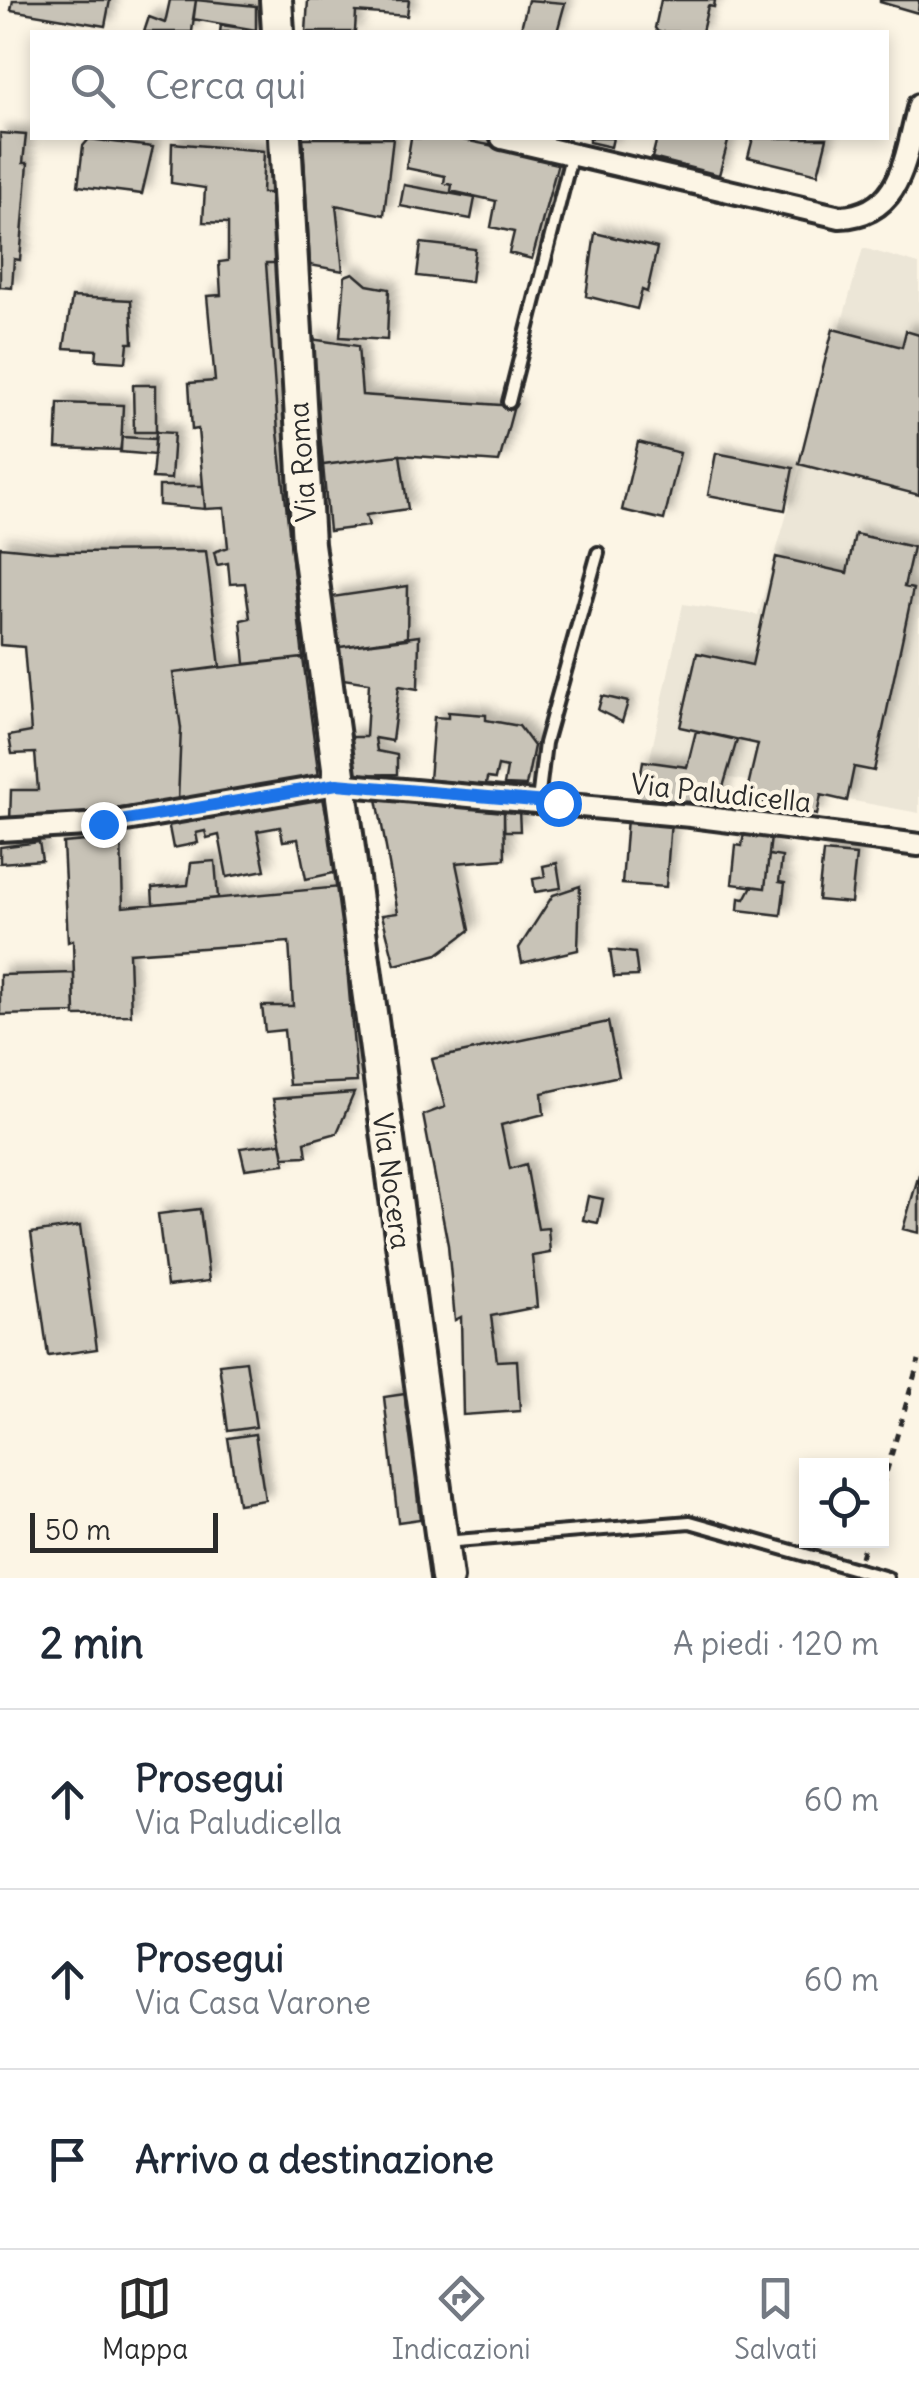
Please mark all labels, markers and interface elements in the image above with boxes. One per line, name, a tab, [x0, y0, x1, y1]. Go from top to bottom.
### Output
search box	[30, 30, 889, 140]
icon: search	[65, 58, 120, 113]
text: Cerca qui	[145, 62, 306, 109]
street label: Via Roma	[280, 401, 324, 523]
street label: Via Paludicella	[629, 766, 813, 820]
route start	[536, 781, 582, 827]
route end	[81, 802, 127, 848]
street label: Via Nocera	[365, 1111, 419, 1251]
map controls	[799, 1458, 889, 1548]
button: locate	[799, 1458, 889, 1548]
scale bar	[30, 1508, 218, 1552]
text: 50 m	[45, 1512, 111, 1548]
text: 2 min	[40, 1617, 144, 1669]
text: A piedi · 120 m	[673, 1623, 879, 1664]
text: Prosegui	[135, 1755, 284, 1802]
icon: ahead	[40, 1772, 95, 1827]
text: 60 m	[804, 1779, 879, 1820]
text: Via Paludicella	[135, 1802, 342, 1843]
text: Prosegui	[135, 1935, 284, 1982]
icon: ahead	[40, 1952, 95, 2007]
text: 60 m	[804, 1959, 879, 2000]
text: Via Casa Varone	[135, 1982, 371, 2023]
icon: arrive	[40, 2132, 95, 2187]
text: Arrivo a destinazione	[135, 2136, 494, 2183]
tab: Mappa	[102, 2271, 188, 2367]
tab: Indicazioni	[392, 2271, 531, 2367]
tab: Salvati	[734, 2271, 817, 2367]

